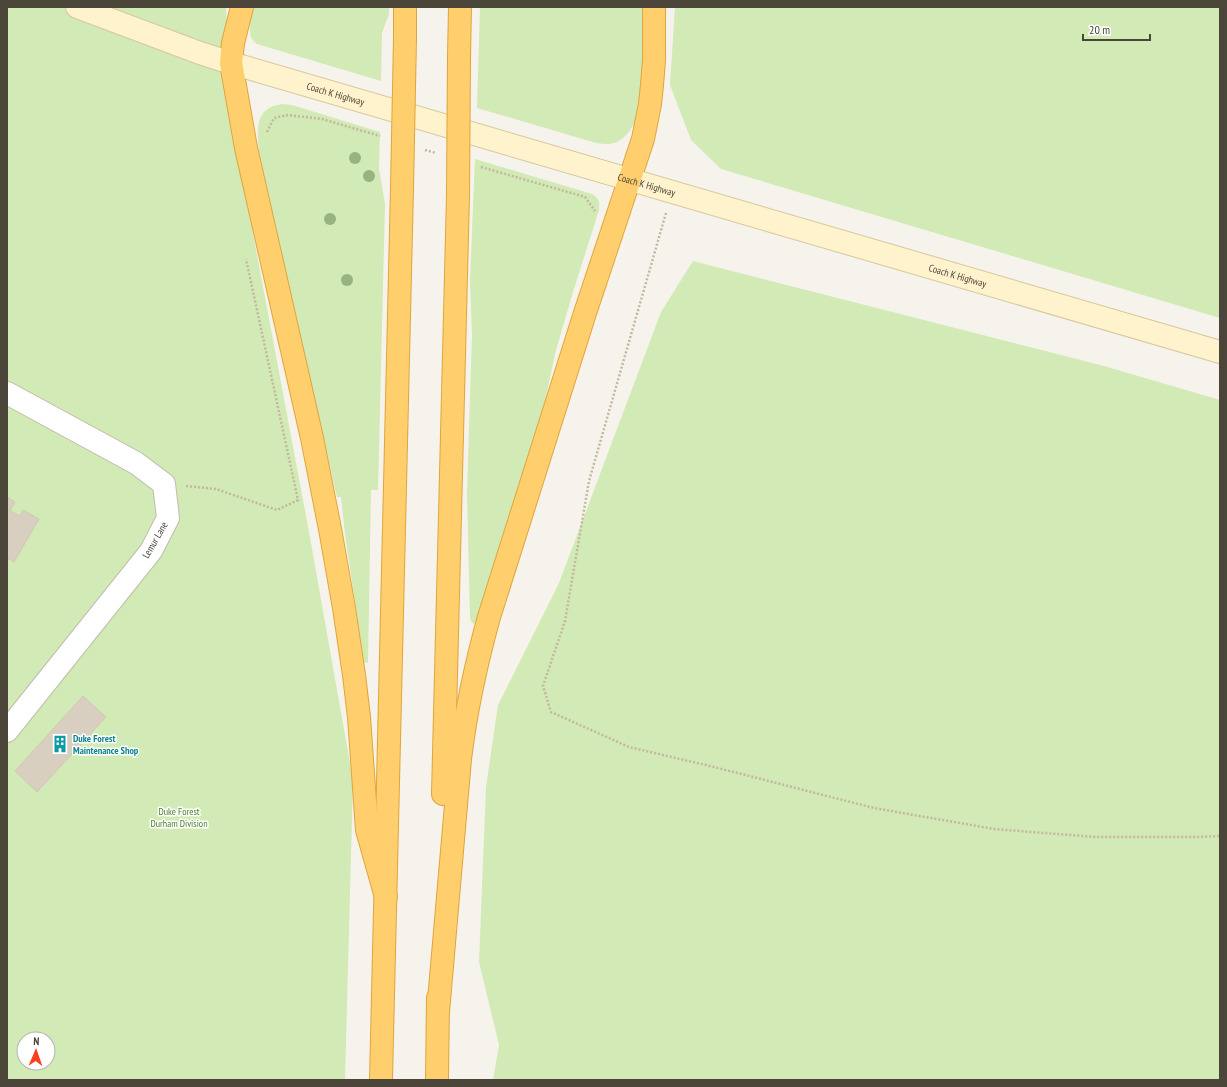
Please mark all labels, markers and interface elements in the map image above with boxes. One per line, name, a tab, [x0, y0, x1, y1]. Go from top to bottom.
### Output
scale bar	[1083, 16, 1150, 42]
text: 20 m	[1089, 22, 1110, 37]
street label: Coach K Highway	[305, 79, 366, 108]
street label: Coach K Highway	[616, 170, 677, 199]
street label: Coach K Highway	[927, 261, 988, 290]
street label: Lemur Lane	[139, 519, 171, 561]
place label: Duke Forest Maintenance Shop	[73, 732, 139, 757]
building icon: Duke Forest Maintenance Shop	[50, 734, 70, 754]
park label: Duke Forest Durham Division	[150, 805, 208, 830]
north arrow	[16, 1031, 56, 1071]
text: N	[33, 1034, 40, 1048]

